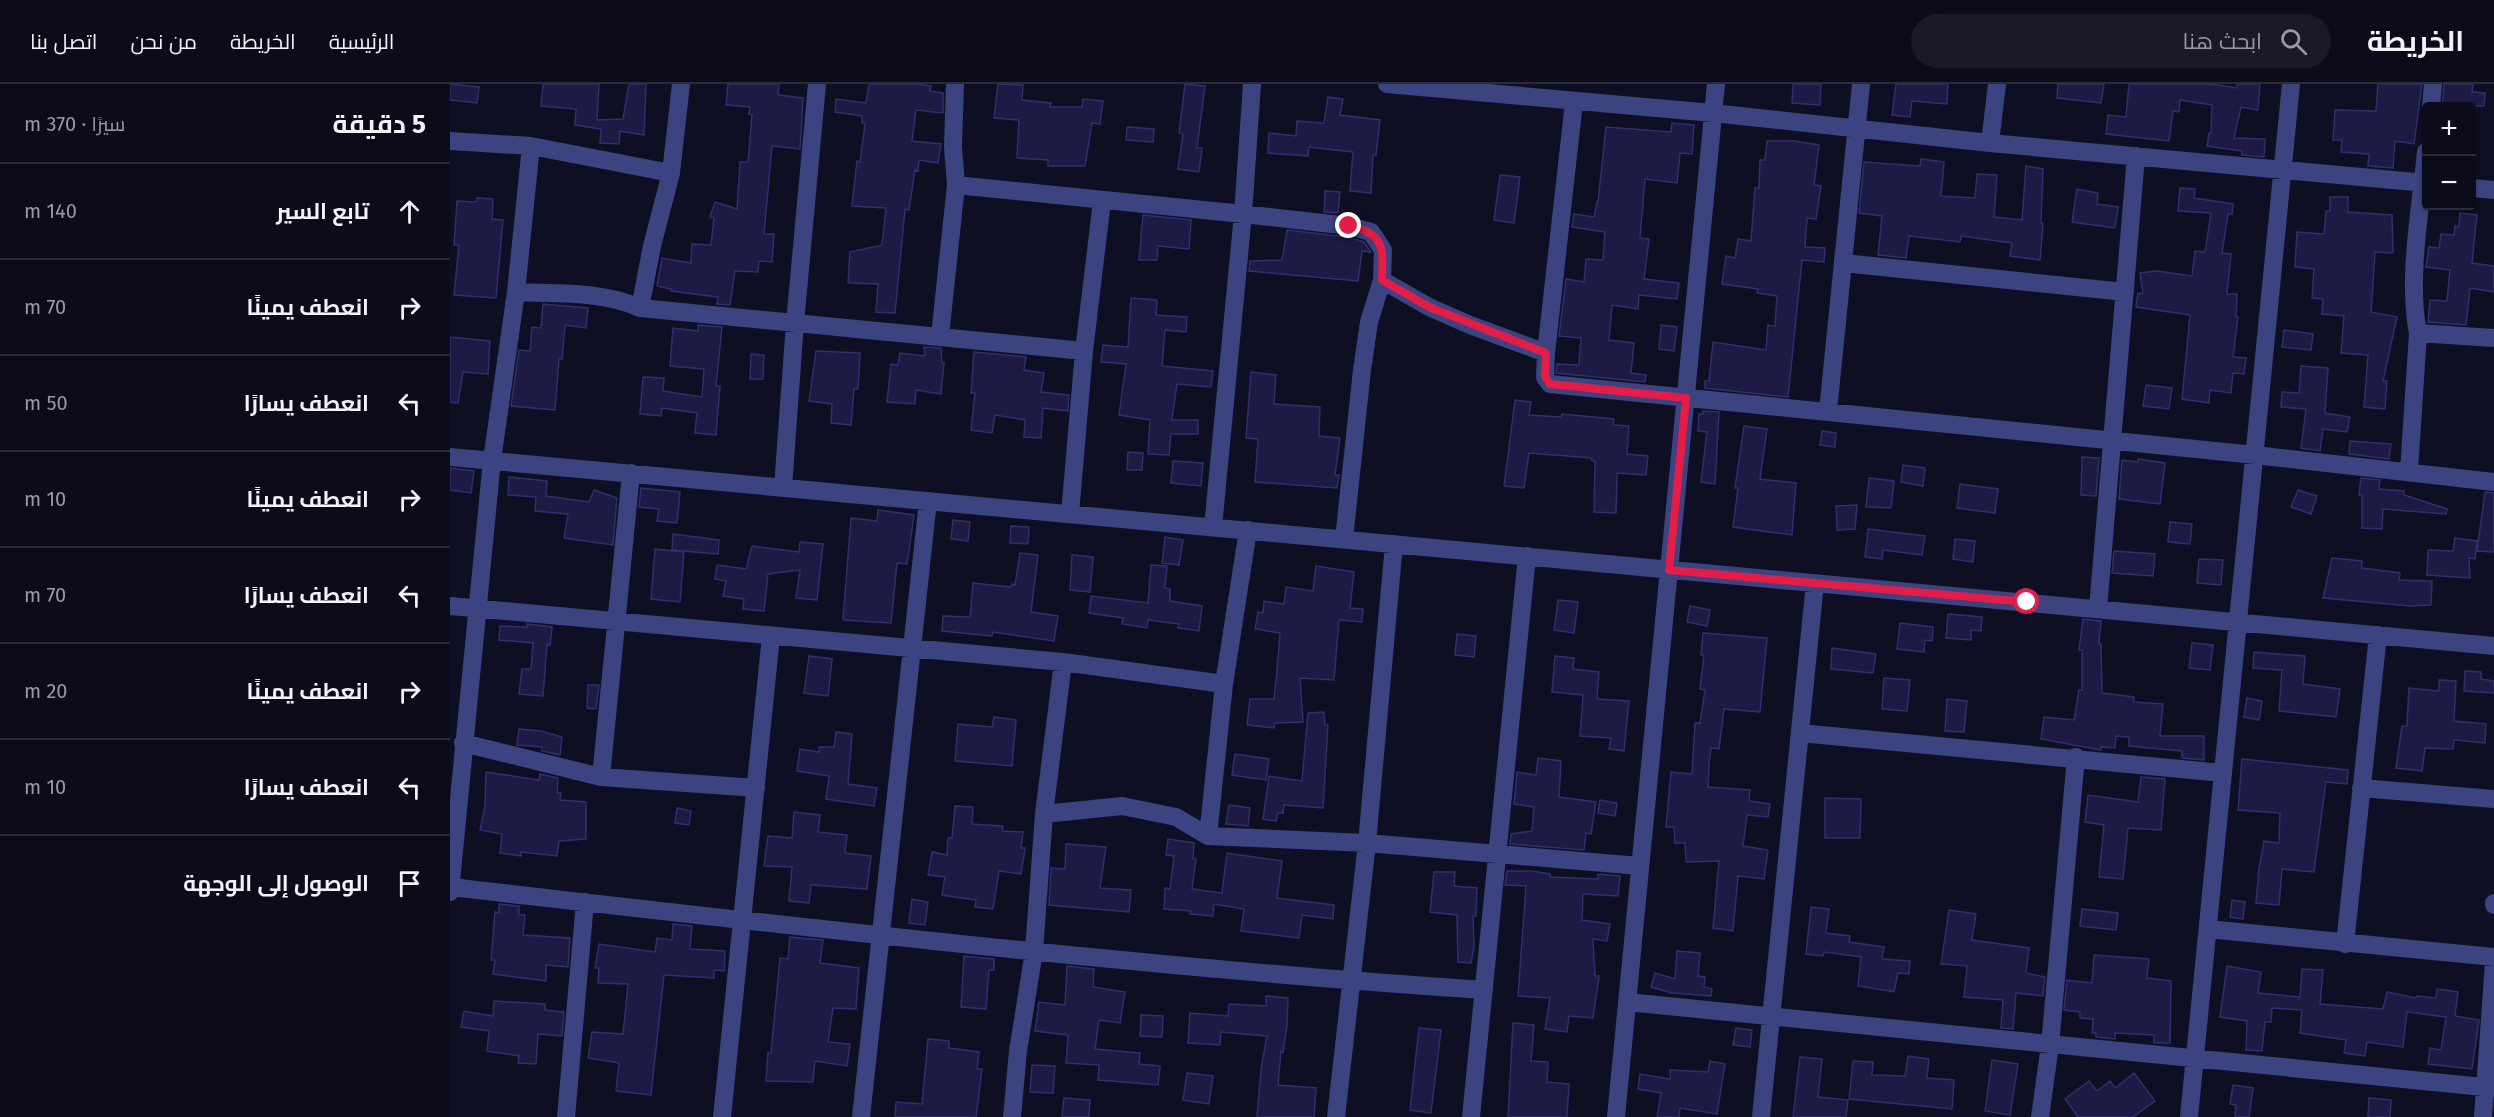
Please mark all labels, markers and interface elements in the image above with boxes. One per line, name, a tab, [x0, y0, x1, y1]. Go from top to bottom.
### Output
search box	[1911, 14, 2331, 68]
icon: search	[2277, 25, 2310, 58]
text: الخريطة	[2367, 25, 2464, 58]
text: ابحث هنا	[2183, 28, 2262, 55]
text: اتصل بنا	[30, 29, 97, 55]
text: من نحن	[130, 29, 197, 55]
text: الخريطة	[230, 29, 296, 55]
text: الرئيسية	[329, 29, 395, 55]
map controls	[2422, 102, 2476, 210]
button: +	[2422, 102, 2476, 156]
text: 5 دقيقة	[332, 109, 426, 140]
text: سيرًا · 370 m	[24, 112, 125, 136]
button: −	[2422, 156, 2476, 210]
icon: ahead	[393, 195, 426, 228]
text: تابع السير	[276, 198, 369, 225]
text: 140 m	[24, 199, 77, 223]
route end	[1335, 212, 1361, 238]
icon: right	[393, 291, 426, 324]
text: انعطف يمينًا	[247, 294, 369, 321]
text: 70 m	[24, 295, 66, 319]
icon: left	[393, 387, 426, 420]
text: انعطف يسارًا	[244, 390, 369, 417]
text: 50 m	[24, 391, 68, 415]
icon: right	[393, 483, 426, 516]
text: انعطف يمينًا	[247, 486, 369, 513]
text: 10 m	[24, 487, 66, 511]
icon: left	[393, 579, 426, 612]
text: انعطف يسارًا	[244, 582, 369, 609]
text: 70 m	[24, 583, 66, 607]
route start	[2013, 588, 2039, 614]
icon: right	[393, 675, 426, 708]
text: انعطف يمينًا	[247, 678, 369, 705]
text: 20 m	[24, 679, 68, 703]
icon: left	[393, 771, 426, 804]
text: انعطف يسارًا	[244, 774, 369, 801]
text: 10 m	[24, 775, 66, 799]
icon: arrive	[393, 867, 426, 900]
text: الوصول إلى الوجهة	[183, 870, 369, 897]

